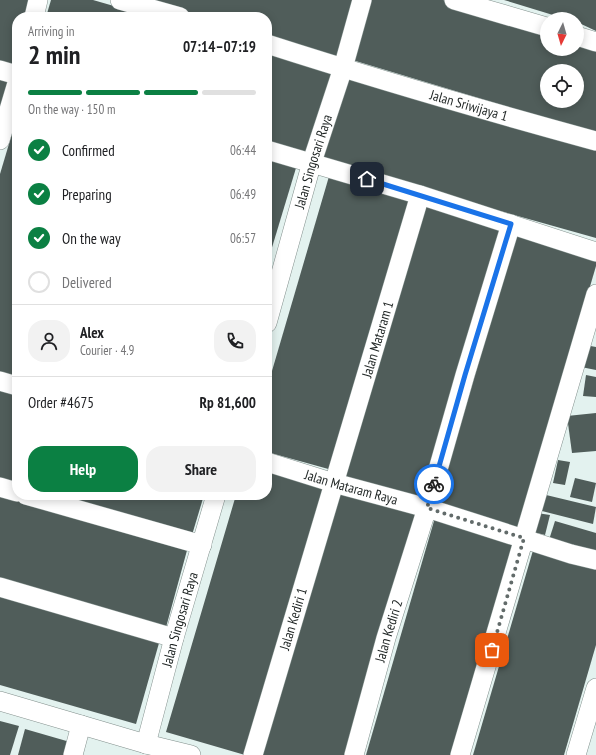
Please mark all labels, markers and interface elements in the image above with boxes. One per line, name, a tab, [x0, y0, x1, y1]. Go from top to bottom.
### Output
north arrow	[540, 12, 584, 56]
map controls	[540, 12, 584, 108]
text: Arriving in	[28, 23, 75, 40]
text: 07:14–07:19	[183, 37, 256, 56]
text: 2 min	[28, 38, 81, 71]
button: locate	[540, 64, 584, 108]
street label: Jalan Sriwijaya 1	[427, 85, 510, 125]
text: On the way · 150 m	[28, 101, 115, 118]
street label: Jalan Singosari Raya	[290, 112, 336, 212]
icon: check	[28, 139, 50, 161]
text: Confirmed	[62, 141, 115, 160]
text: 06:44	[230, 142, 256, 159]
pin	[350, 162, 384, 196]
icon: home	[356, 168, 378, 190]
icon: check	[28, 183, 50, 205]
text: Preparing	[62, 185, 112, 204]
text: 06:49	[230, 186, 256, 203]
icon: check	[28, 227, 50, 249]
text: On the way	[62, 229, 121, 248]
text: 06:57	[230, 230, 256, 247]
text: Delivered	[62, 273, 112, 292]
street label: Jalan Mataram 1	[357, 299, 397, 381]
button: person	[28, 320, 70, 362]
button: phone	[214, 320, 256, 362]
text: Alex	[80, 323, 104, 342]
text: Courier · 4.9	[80, 342, 134, 359]
text: Order #4675	[28, 393, 94, 412]
text: Rp 81,600	[200, 393, 256, 412]
button: Help	[28, 446, 138, 492]
button: Share	[146, 446, 256, 492]
courier	[414, 464, 454, 504]
street label: Jalan Mataram Raya	[302, 465, 400, 509]
icon: bike	[423, 473, 445, 495]
street label: Jalan Singosari Raya	[158, 570, 202, 670]
street label: Jalan Kediri 1	[275, 585, 311, 653]
street label: Jalan Kediri 2	[371, 597, 407, 665]
pin	[475, 633, 509, 667]
icon: bag	[481, 639, 503, 661]

